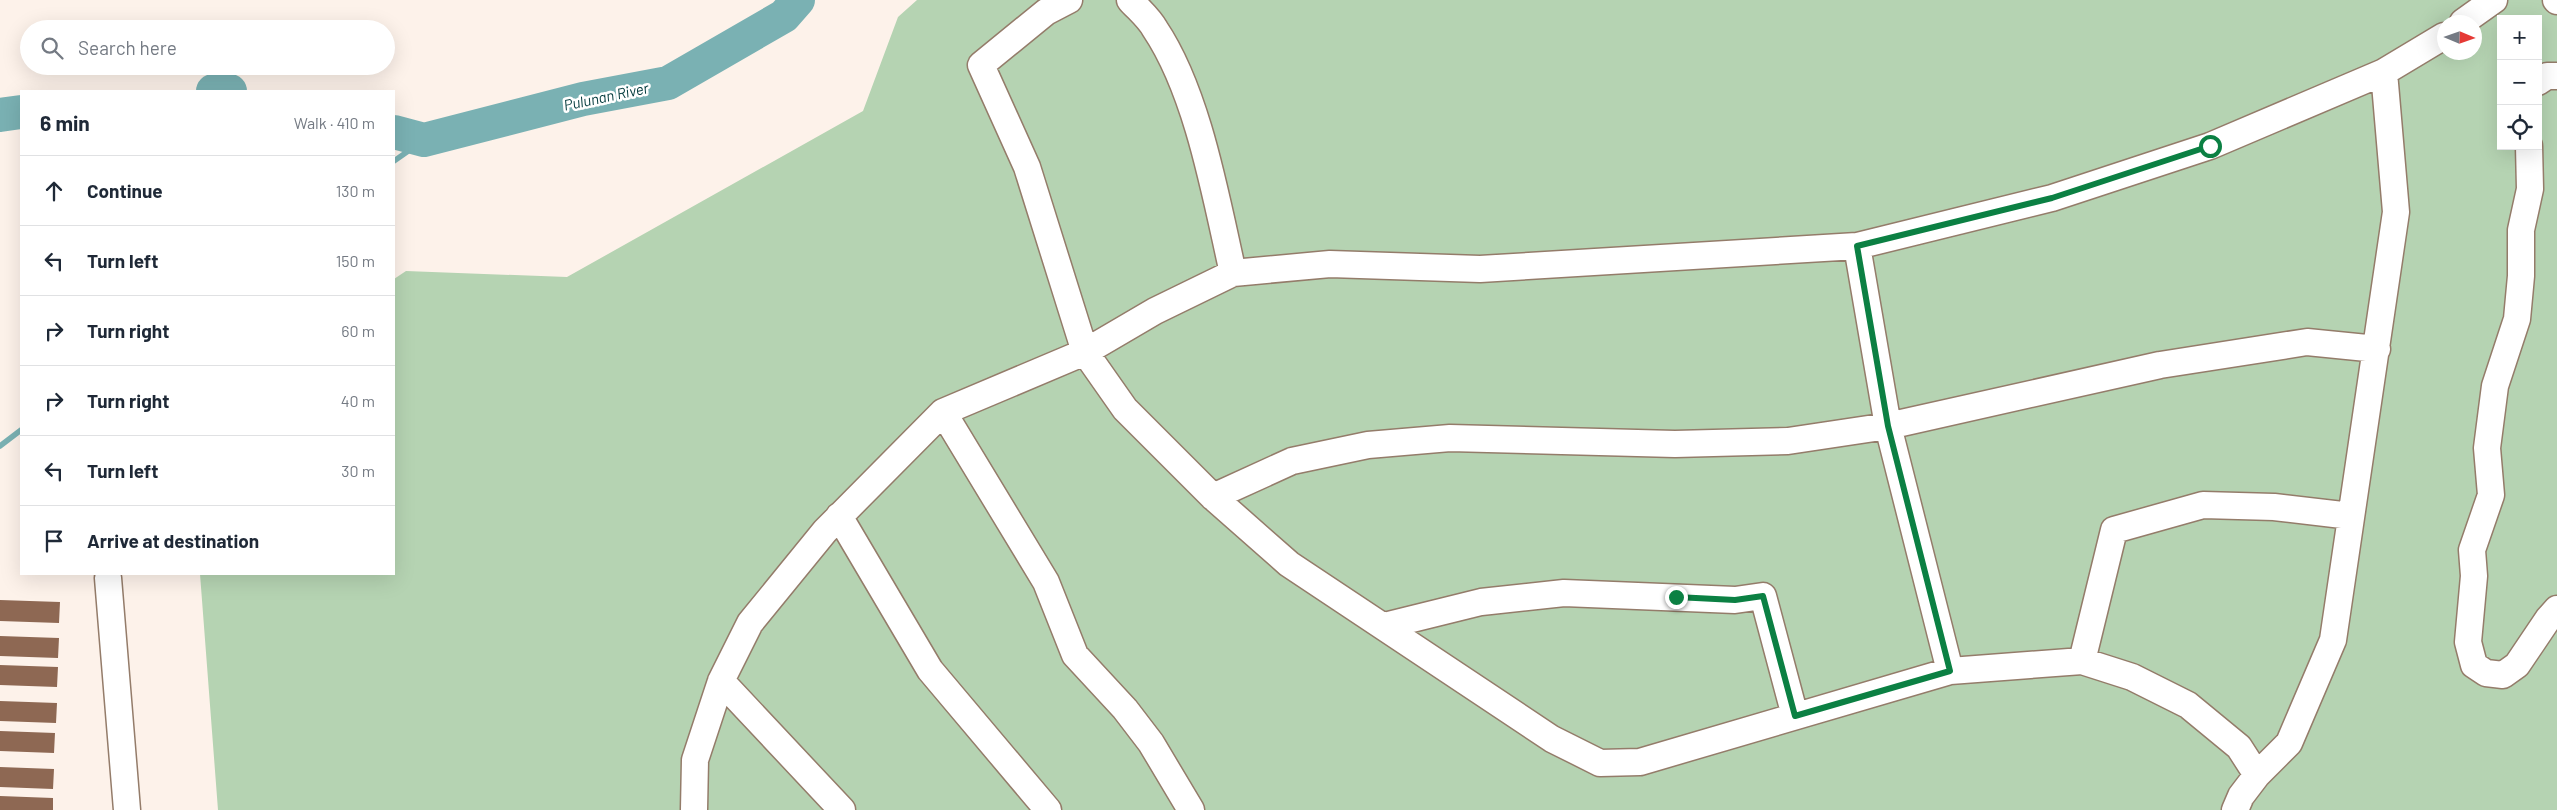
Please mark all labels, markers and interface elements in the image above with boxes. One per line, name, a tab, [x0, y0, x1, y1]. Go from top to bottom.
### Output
north arrow	[2437, 15, 2482, 60]
map controls	[2497, 15, 2542, 150]
button: +	[2497, 15, 2542, 60]
search box	[20, 20, 395, 75]
icon: search	[38, 34, 66, 62]
text: Search here	[78, 36, 177, 59]
button: −	[2497, 60, 2542, 105]
water label: Pulunan River	[562, 78, 651, 114]
button: locate	[2497, 105, 2542, 150]
text: 6 min	[40, 110, 90, 135]
text: Walk · 410 m	[294, 113, 375, 132]
route start	[2199, 135, 2222, 158]
icon: ahead	[40, 177, 68, 205]
text: Continue	[87, 179, 163, 202]
text: 130 m	[336, 181, 375, 200]
icon: left	[40, 247, 68, 275]
text: Turn left	[87, 249, 158, 272]
text: 150 m	[336, 251, 375, 270]
icon: right	[40, 317, 68, 345]
text: Turn right	[87, 319, 169, 342]
text: 60 m	[341, 321, 375, 340]
icon: right	[40, 387, 68, 415]
text: Turn right	[87, 389, 169, 412]
text: 40 m	[341, 391, 375, 410]
icon: left	[40, 457, 68, 485]
text: Turn left	[87, 459, 158, 482]
text: 30 m	[341, 461, 375, 480]
icon: arrive	[40, 527, 68, 555]
text: Arrive at destination	[87, 529, 259, 552]
route end	[1665, 586, 1688, 609]

